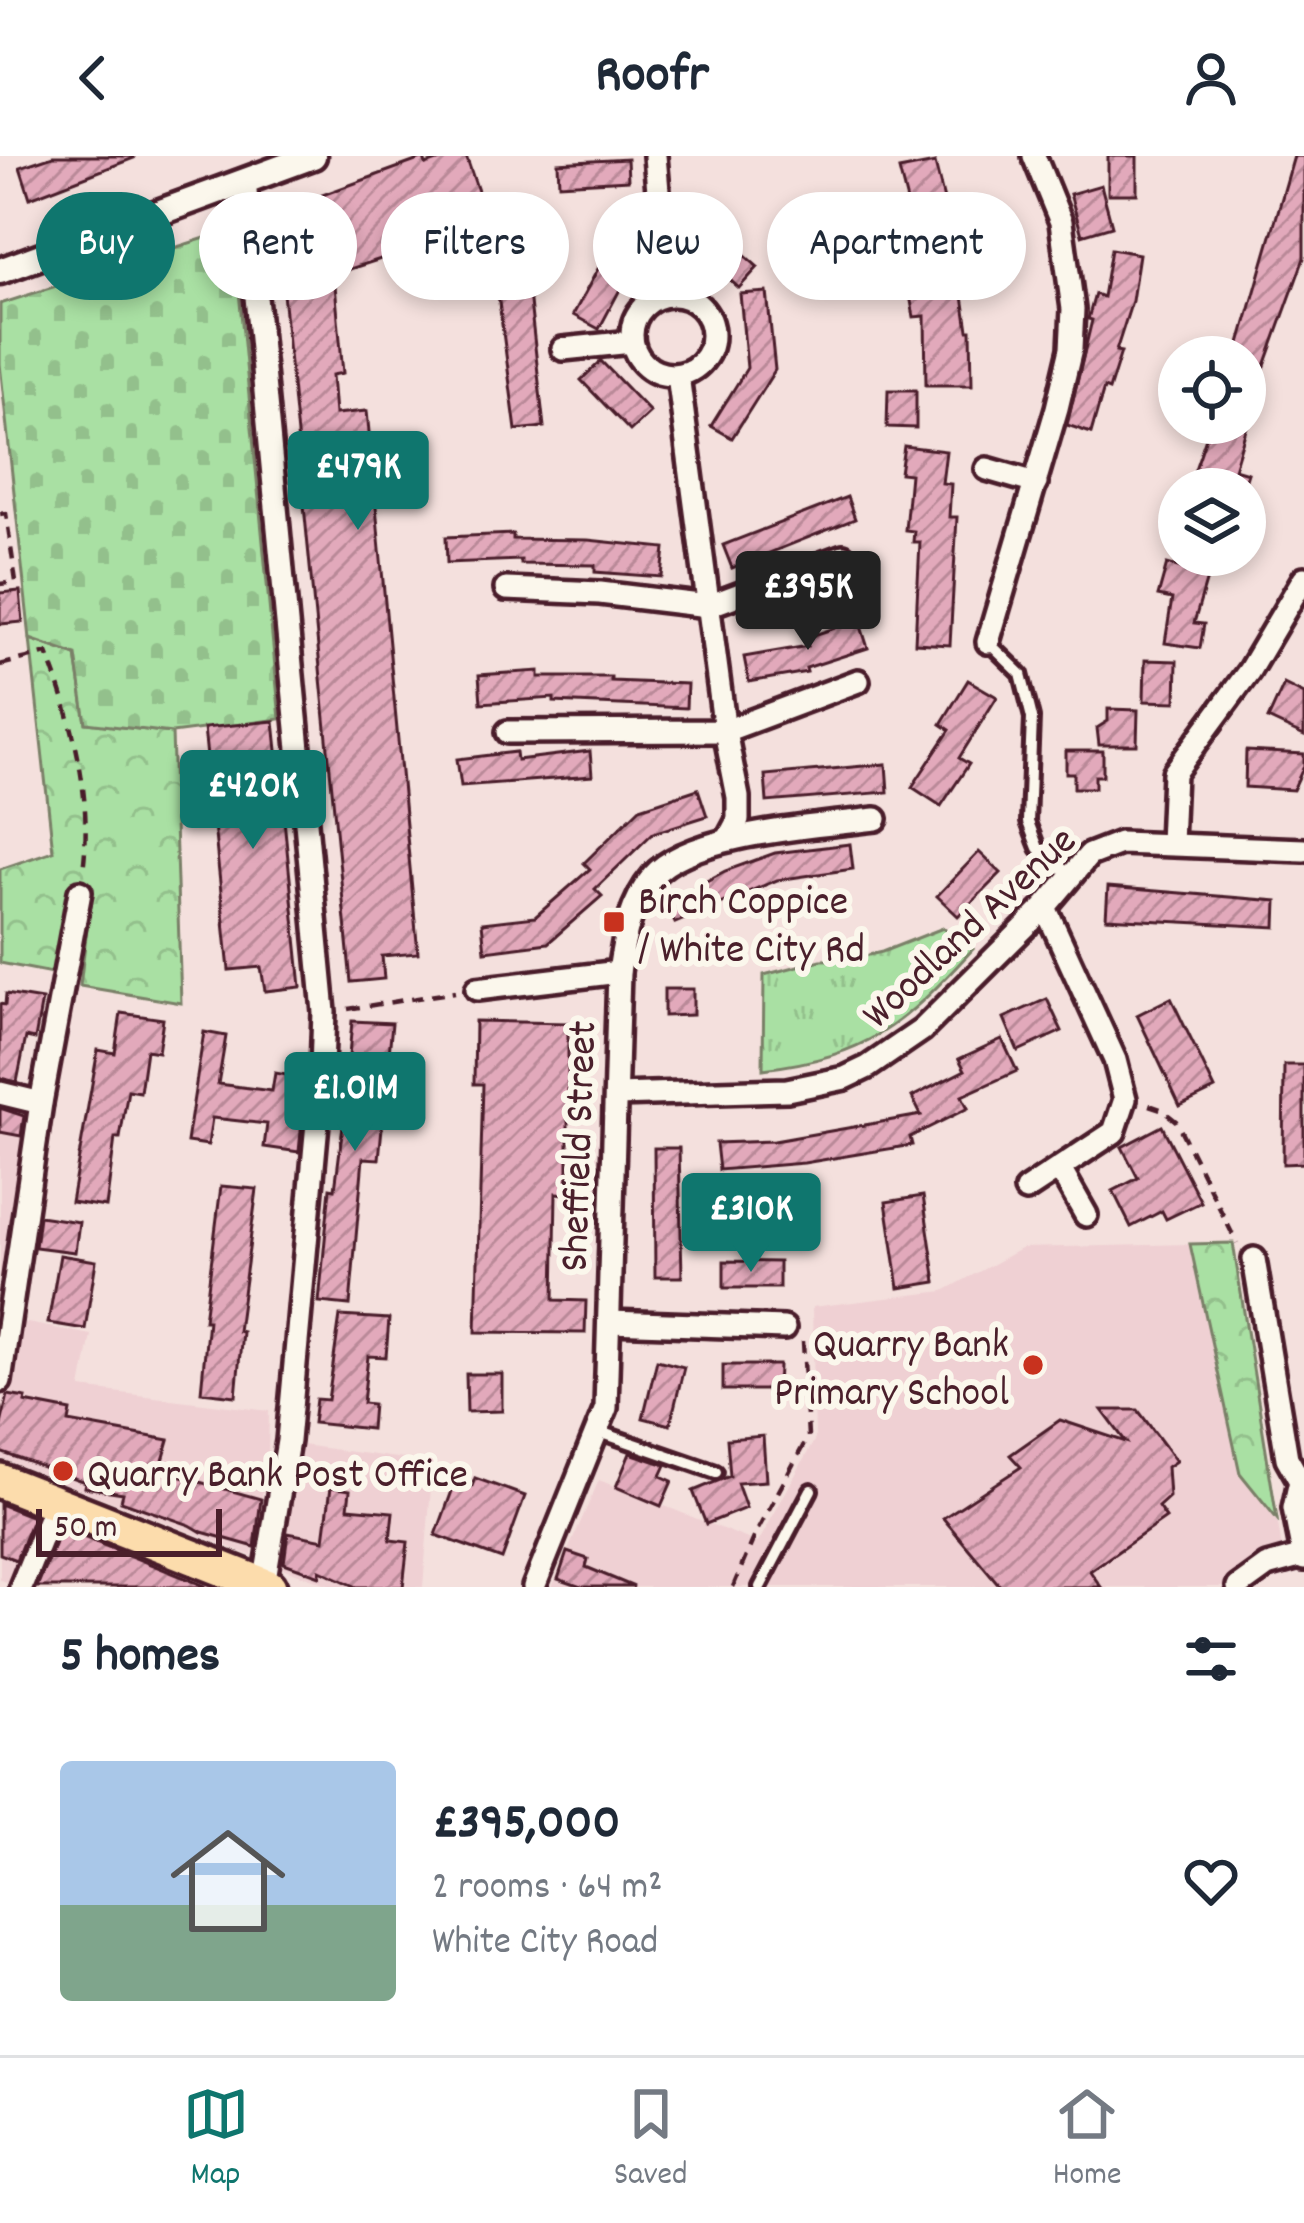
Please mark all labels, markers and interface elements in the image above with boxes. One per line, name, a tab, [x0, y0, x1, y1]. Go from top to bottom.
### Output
text: Roofr	[595, 40, 709, 117]
icon: back	[60, 45, 126, 111]
icon: person	[1178, 45, 1244, 111]
chip: Buy	[36, 192, 175, 300]
chip: Rent	[199, 192, 357, 300]
chip: Filters	[381, 192, 569, 300]
chip: New	[593, 192, 743, 300]
chip: Apartment	[767, 192, 1026, 300]
map controls	[1158, 336, 1266, 576]
button: locate	[1158, 336, 1266, 444]
pin: £479K	[274, 431, 442, 533]
text: £479K	[315, 442, 401, 497]
button: layers	[1158, 468, 1266, 576]
pin: £395K	[724, 551, 892, 653]
text: £395K	[763, 562, 853, 617]
pin: £420K	[169, 750, 337, 852]
text: £420K	[207, 761, 299, 816]
street label: Woodland Avenue	[851, 815, 1093, 1046]
place label: Birch Coppice / White City Rd	[638, 875, 865, 983]
marker: Birch Coppice / White City Rd	[601, 909, 627, 935]
street label: Sheffield Street	[548, 1020, 616, 1273]
pin: £1.01M	[257, 1052, 453, 1154]
text: £1.01M	[311, 1063, 399, 1118]
pin: £310K	[667, 1173, 835, 1275]
text: £310K	[709, 1184, 793, 1239]
place label: Quarry Bank Primary School	[774, 1318, 1009, 1426]
marker: Quarry Bank Primary School	[1020, 1352, 1046, 1378]
place label: Quarry Bank Post Office	[87, 1448, 468, 1508]
marker: Quarry Bank Post Office	[50, 1458, 76, 1484]
scale bar	[36, 1503, 222, 1556]
text: 50 m	[54, 1506, 118, 1553]
text: 5 homes	[60, 1623, 220, 1695]
icon: filters	[1178, 1626, 1244, 1692]
text: £395,000	[432, 1790, 620, 1862]
icon: home	[156, 1809, 300, 1953]
icon: heart	[1178, 1848, 1244, 1914]
text: 2 rooms · 64 m²	[432, 1862, 662, 1917]
text: White City Road	[432, 1917, 658, 1972]
tab: Map	[183, 2081, 249, 2200]
tab: Saved	[614, 2081, 688, 2200]
tab: Home	[1053, 2081, 1121, 2200]

